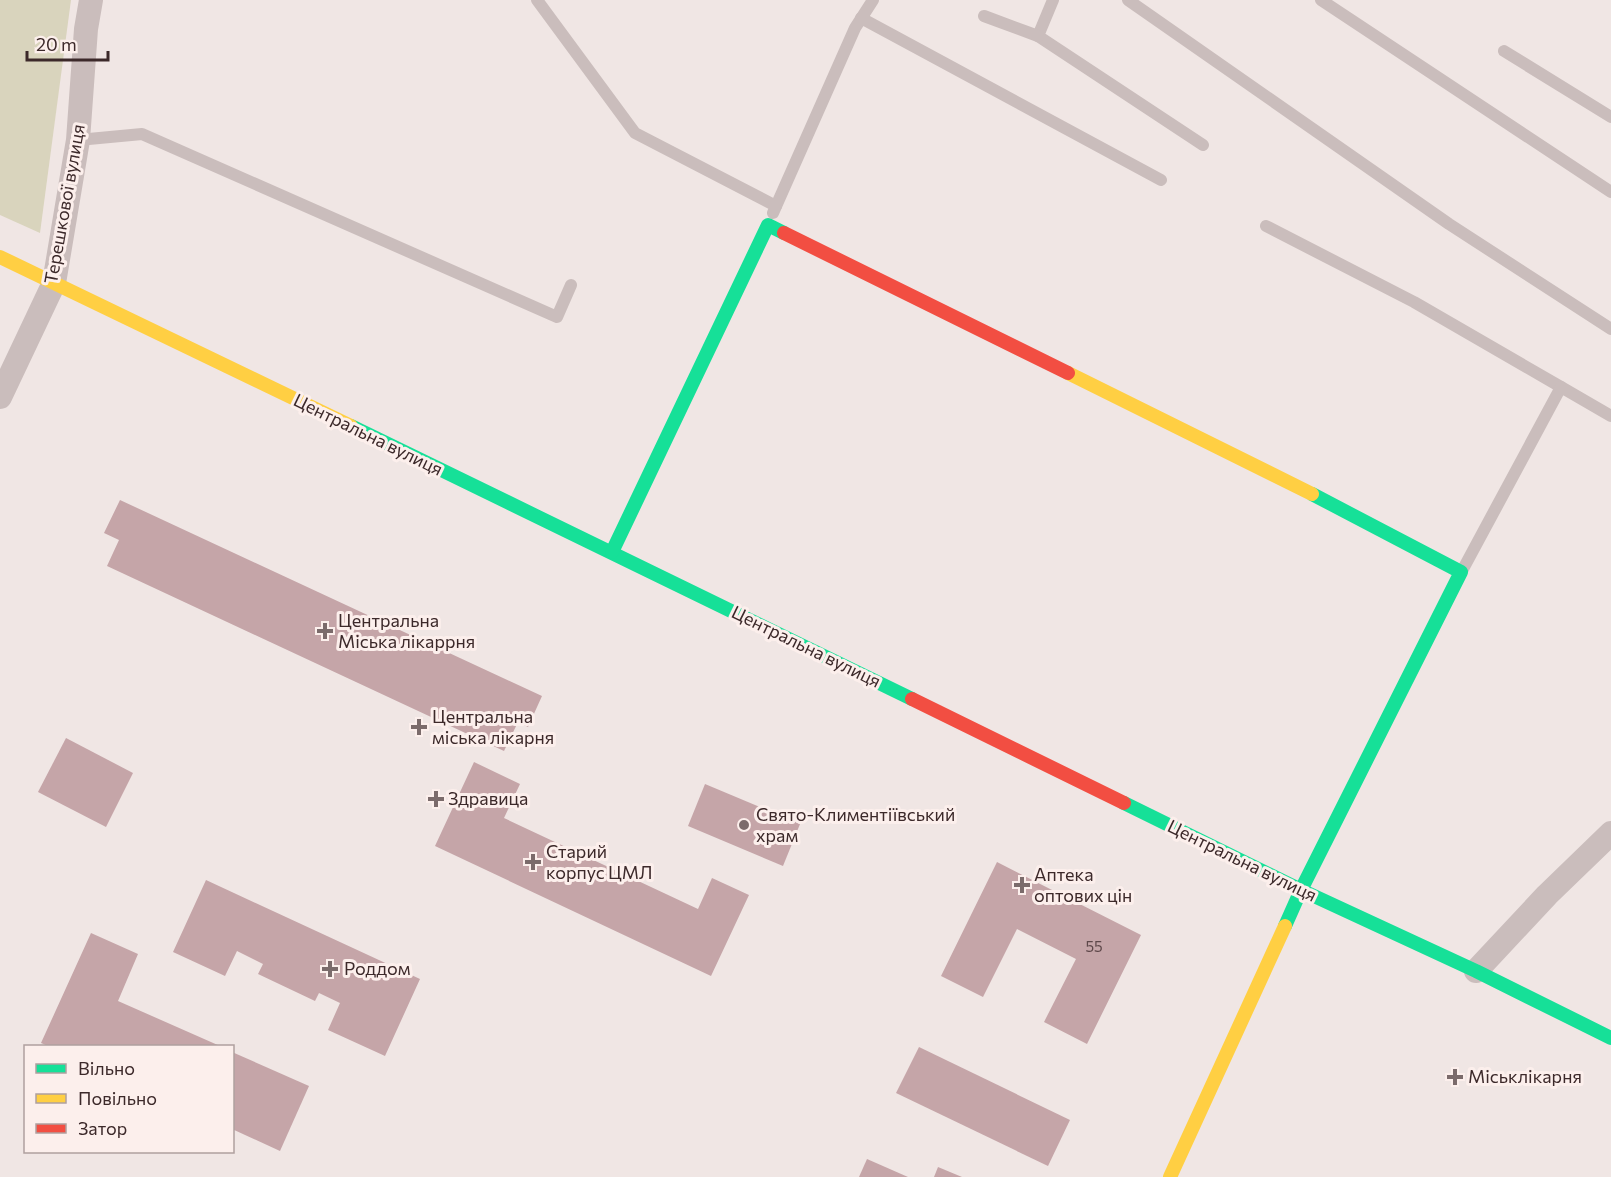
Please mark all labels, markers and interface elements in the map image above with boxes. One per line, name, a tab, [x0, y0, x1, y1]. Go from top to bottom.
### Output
scale bar	[27, 24, 108, 62]
text: 20 m	[36, 33, 77, 55]
street label: Терешкової вулиця	[39, 122, 89, 285]
street label: Центральна вулиця	[290, 388, 447, 480]
street label: Центральна вулиця	[728, 600, 885, 692]
place label: Центральна Міська лікаррня	[338, 609, 475, 652]
marker: Центральна Міська лікаррня	[316, 622, 334, 640]
place label: Центральна міська лікарня	[432, 705, 554, 748]
marker: Центральна міська лікарня	[410, 718, 428, 736]
place label: Здравица	[448, 787, 528, 809]
marker: Здравица	[429, 792, 443, 806]
place label: Свято-Климентіївський храм	[756, 803, 955, 846]
street label: Центральна вулиця	[1164, 814, 1321, 906]
marker: Свято-Климентіївський храм	[737, 818, 751, 832]
place label: Старий корпус ЦМЛ	[546, 840, 653, 883]
marker: Старий корпус ЦМЛ	[524, 853, 542, 871]
place label: Аптека оптових цін	[1034, 863, 1132, 906]
marker: Аптека оптових цін	[1015, 878, 1029, 892]
house number: 55	[1085, 937, 1103, 955]
place label: Роддом	[344, 957, 411, 979]
marker: Роддом	[321, 960, 339, 978]
legend	[24, 1045, 234, 1153]
text: Вільно	[78, 1057, 135, 1079]
place label: Міськлікарня	[1468, 1065, 1582, 1087]
marker: Міськлікарня	[1446, 1068, 1464, 1086]
text: Повільно	[78, 1087, 157, 1109]
text: Затор	[78, 1117, 127, 1139]

